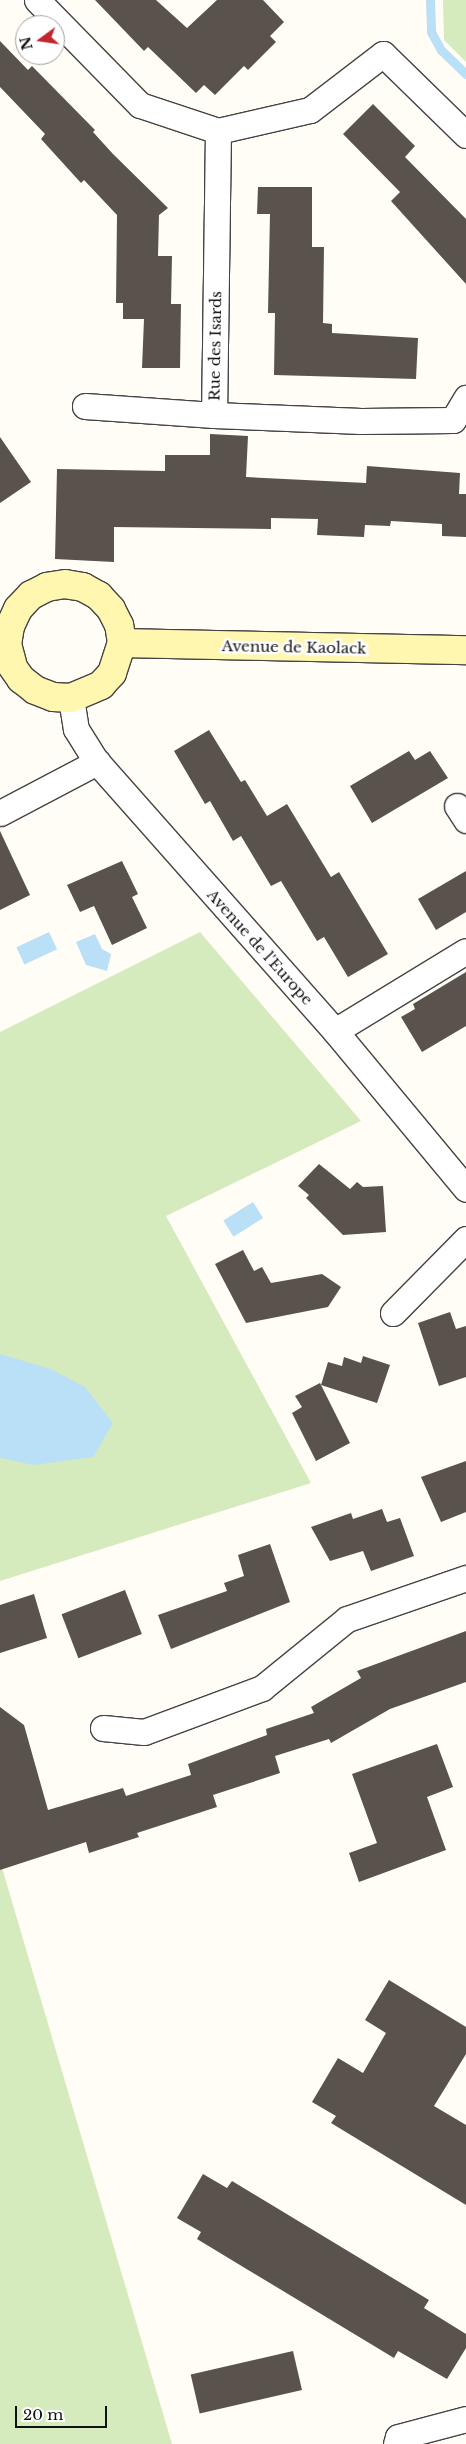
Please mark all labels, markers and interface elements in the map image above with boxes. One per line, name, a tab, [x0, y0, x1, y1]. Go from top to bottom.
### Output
north arrow	[15, 15, 65, 65]
text: N	[16, 35, 37, 52]
street label: Rue des Isards	[205, 291, 225, 401]
street label: Avenue de Kaolack	[221, 637, 367, 657]
street label: Avenue de l'Europe	[203, 886, 317, 1008]
scale bar	[18, 2396, 110, 2428]
text: 20 m	[23, 2405, 63, 2424]

